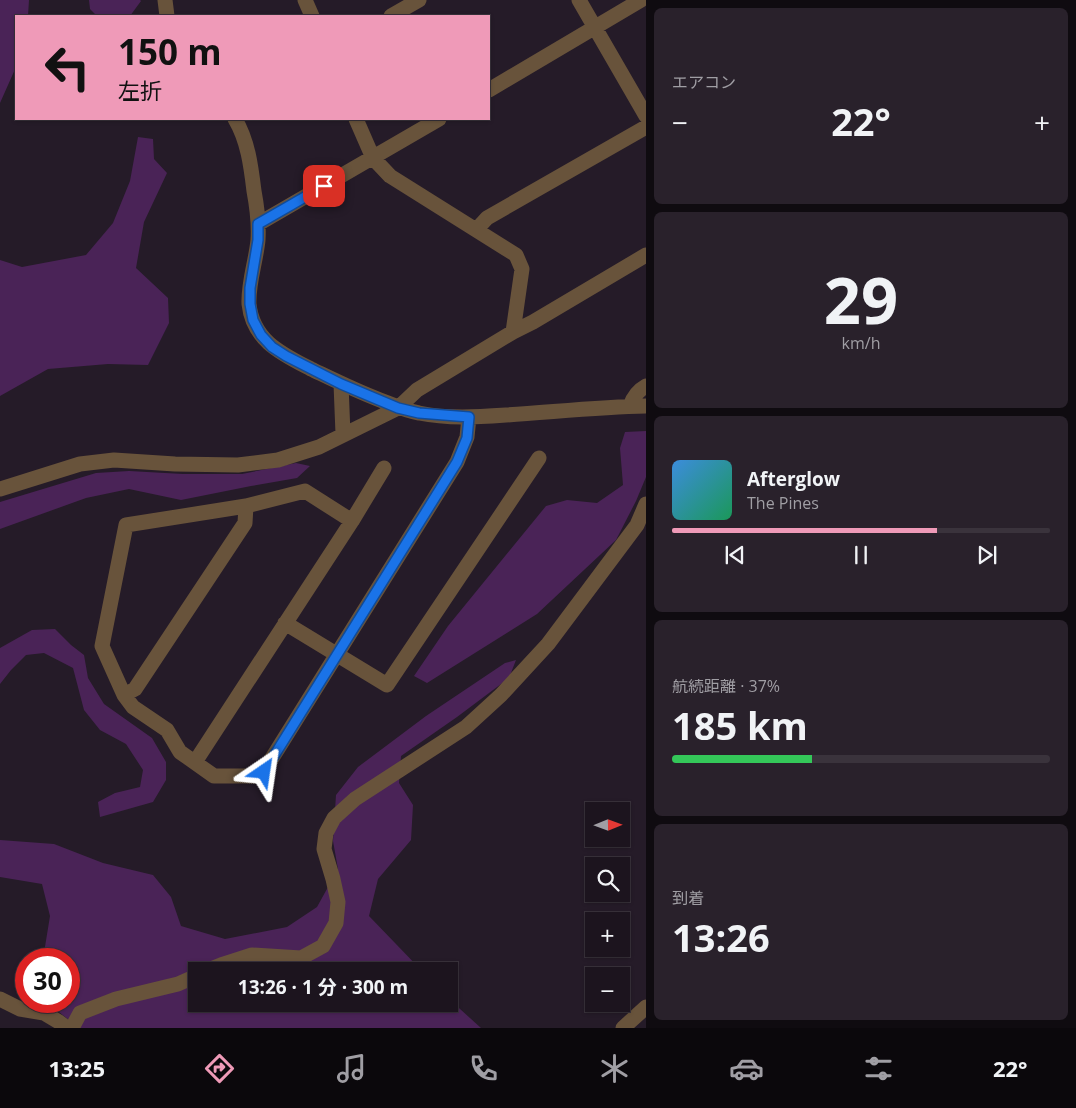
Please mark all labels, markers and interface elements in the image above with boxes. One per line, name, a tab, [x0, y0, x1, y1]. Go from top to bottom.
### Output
text: 150 m	[118, 28, 222, 75]
icon: left	[35, 35, 100, 100]
text: エアコン	[672, 71, 736, 93]
text: 左折	[118, 75, 162, 105]
text: 22°	[831, 95, 891, 147]
text: −	[672, 103, 688, 141]
text: +	[1034, 103, 1050, 141]
pin	[303, 165, 345, 207]
icon: arrive	[310, 172, 338, 200]
text: 29	[824, 255, 898, 343]
text: km/h	[842, 332, 880, 354]
text: Afterglow	[747, 466, 840, 492]
text: The Pines	[747, 492, 819, 514]
icon: previous	[721, 541, 749, 569]
icon: pause	[847, 541, 875, 569]
icon: next	[973, 541, 1001, 569]
text: 航続距離 · 37%	[672, 675, 780, 697]
text: 185 km	[672, 699, 808, 751]
position arrow	[237, 745, 289, 797]
north arrow	[585, 802, 630, 848]
map controls	[585, 802, 630, 1012]
button: search	[585, 857, 630, 902]
text: 到着	[672, 887, 704, 909]
text: 13:26	[672, 911, 770, 963]
button: +	[585, 912, 630, 957]
speed limit sign: 30	[15, 948, 80, 1013]
button: −	[585, 967, 630, 1012]
text: 13:26 · 1 分 · 300 m	[238, 974, 408, 1000]
icon: directions	[202, 1051, 237, 1086]
icon: music	[334, 1051, 369, 1086]
icon: phone	[466, 1051, 501, 1086]
icon: climate	[597, 1051, 632, 1086]
icon: car	[729, 1051, 764, 1086]
icon: filters	[861, 1051, 896, 1086]
text: 13:25	[48, 1053, 105, 1083]
text: 22°	[993, 1053, 1028, 1083]

